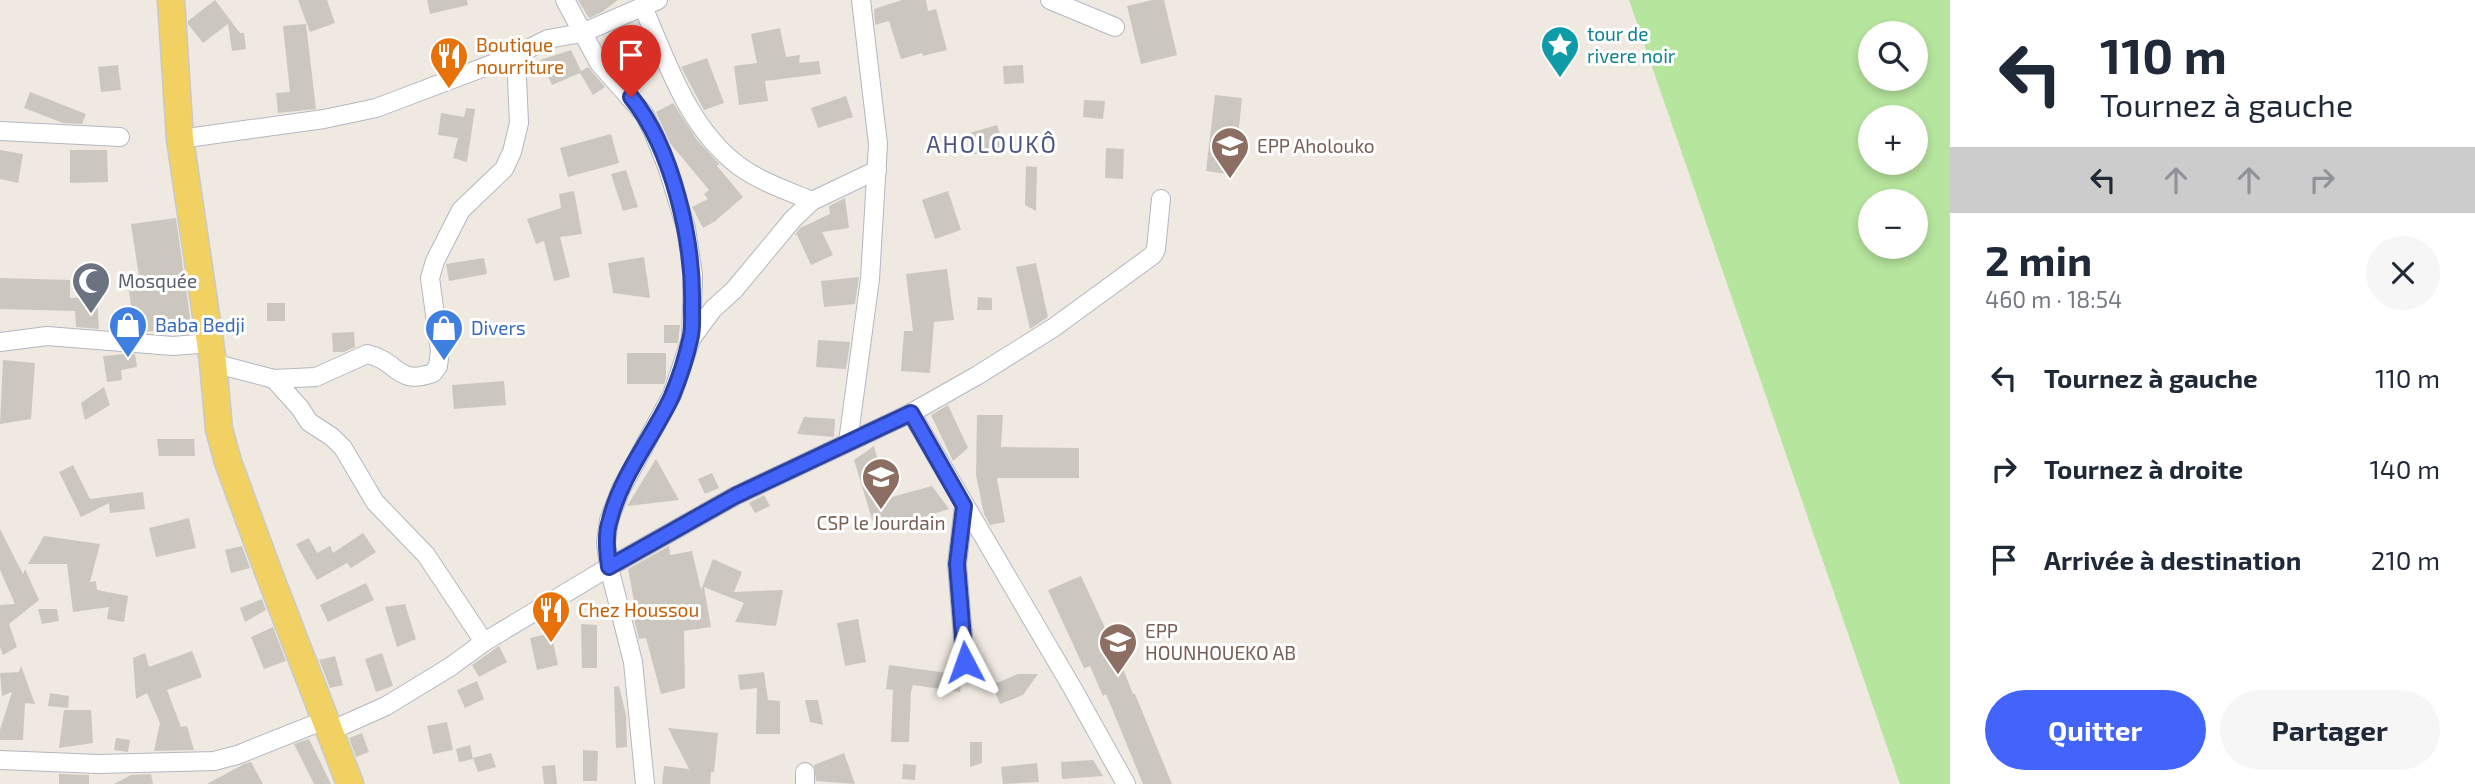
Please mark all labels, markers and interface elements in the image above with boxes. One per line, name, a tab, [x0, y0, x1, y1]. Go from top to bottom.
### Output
map controls	[1858, 21, 1928, 259]
button: search	[1858, 21, 1928, 91]
place label: tour de rivere noir	[1587, 22, 1676, 67]
place icon: tour de rivere noir	[1539, 24, 1581, 79]
pin	[601, 25, 661, 97]
text: 110 m	[2100, 25, 2227, 84]
icon: left	[1985, 28, 2076, 119]
place label: Boutique nourriture	[476, 33, 564, 78]
restaurant icon: Boutique nourriture	[428, 35, 470, 90]
icon: arrive	[612, 36, 650, 74]
text: Tournez à gauche	[2100, 85, 2353, 123]
button: +	[1858, 105, 1928, 175]
school or university icon: EPP Aholouko	[1209, 125, 1251, 180]
district label: AHOLOUKÔ	[926, 130, 1058, 158]
place label: EPP Aholouko	[1257, 134, 1375, 157]
icon: left	[2084, 161, 2122, 199]
icon: ahead	[2157, 161, 2195, 199]
icon: ahead	[2230, 161, 2268, 199]
icon: right	[2303, 161, 2341, 199]
button: −	[1858, 189, 1928, 259]
text: 2 min	[1985, 234, 2092, 284]
button: close	[2366, 236, 2440, 310]
mosque icon: Mosquée	[70, 260, 112, 315]
place label: Mosquée	[118, 269, 197, 292]
text: 460 m · 18:54	[1985, 285, 2122, 313]
shop icon: Baba Bedji	[107, 304, 149, 359]
shop icon: Divers	[423, 307, 465, 362]
place label: Baba Bedji	[155, 313, 245, 336]
place label: Divers	[471, 316, 526, 339]
icon: left	[1985, 359, 2023, 397]
text: Tournez à gauche	[2044, 362, 2258, 393]
text: 110 m	[2375, 362, 2440, 393]
icon: right	[1985, 450, 2023, 488]
text: Tournez à droite	[2044, 453, 2243, 484]
text: 140 m	[2369, 453, 2440, 484]
school or university icon: CSP le Jourdain	[860, 456, 902, 511]
place label: CSP le Jourdain	[817, 511, 945, 534]
icon: arrive	[1985, 541, 2023, 579]
text: Arrivée à destination	[2044, 544, 2301, 575]
text: 210 m	[2371, 544, 2440, 575]
restaurant icon: Chez Houssou	[530, 589, 572, 644]
place label: Chez Houssou	[578, 598, 699, 621]
place label: EPP HOUNHOUEKO AB	[1145, 619, 1296, 664]
school or university icon: EPP HOUNHOUEKO AB	[1097, 621, 1139, 676]
position arrow	[928, 625, 1002, 699]
button: Quitter	[1985, 690, 2206, 770]
button: Partager	[2220, 690, 2440, 770]

